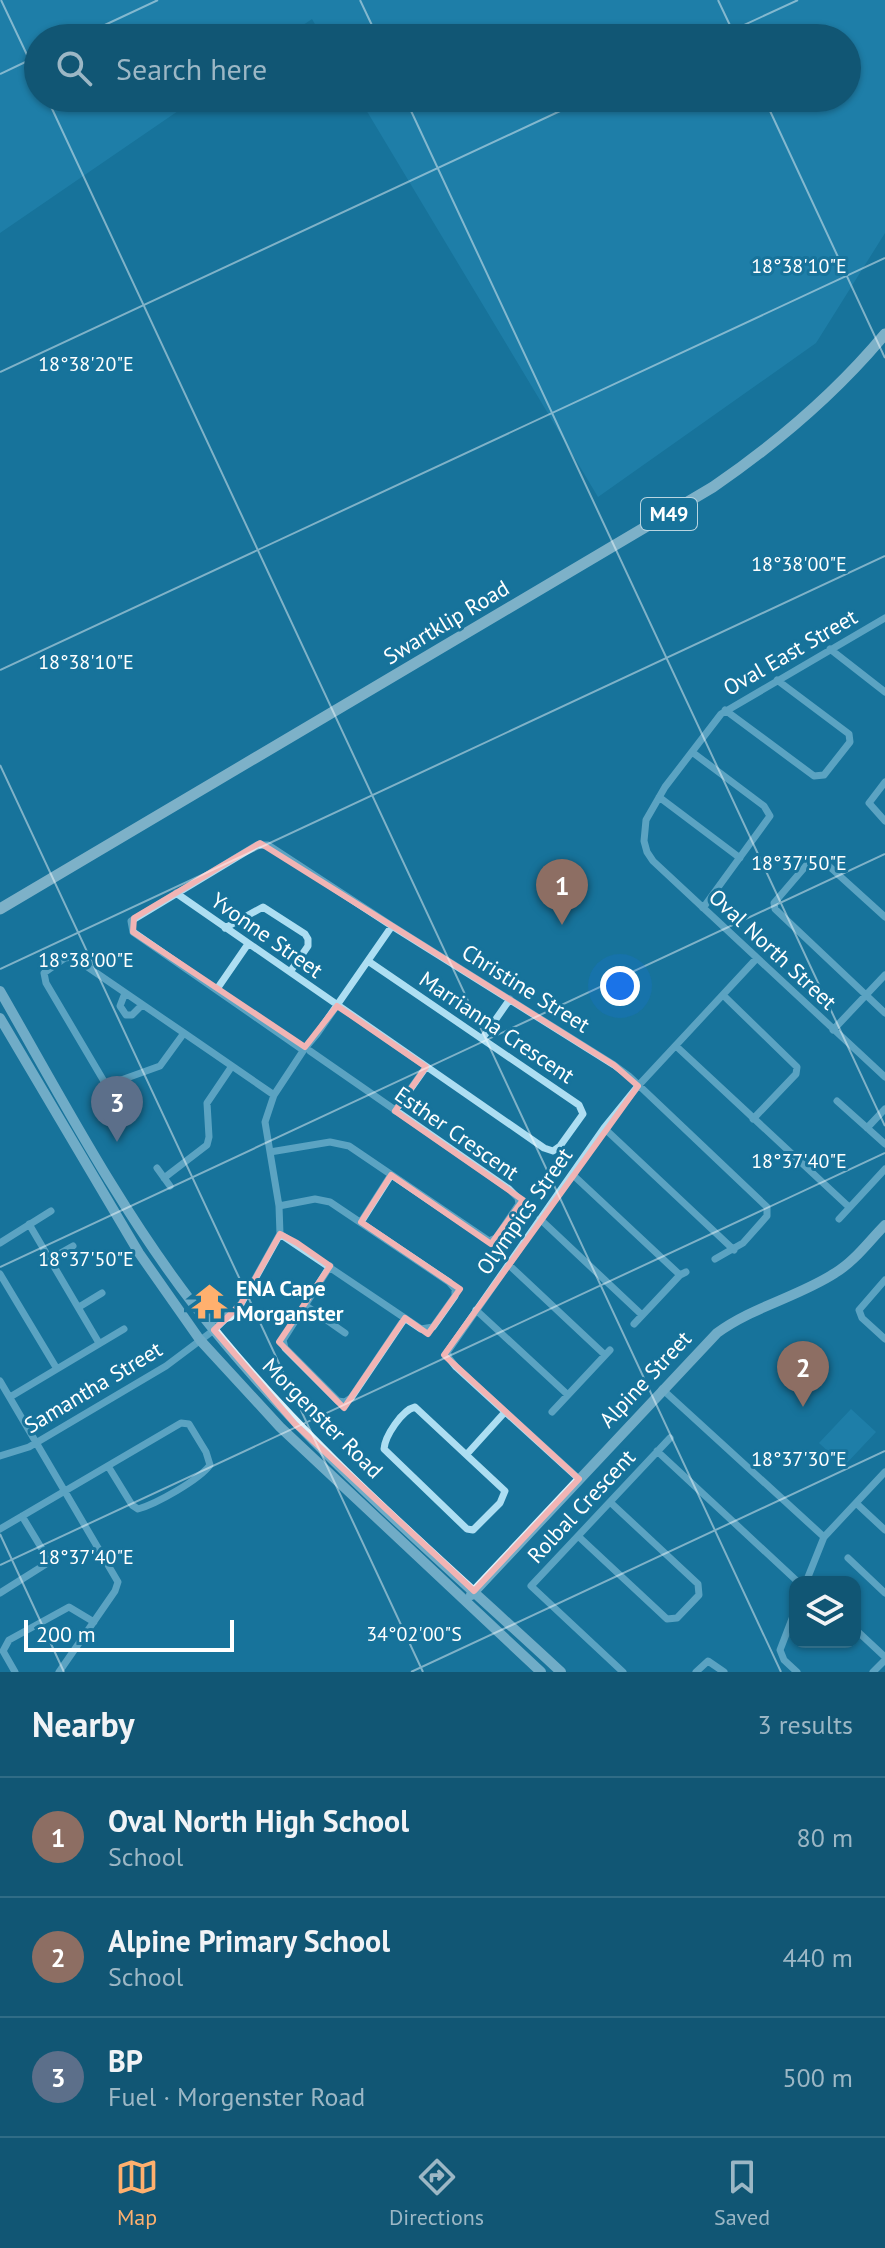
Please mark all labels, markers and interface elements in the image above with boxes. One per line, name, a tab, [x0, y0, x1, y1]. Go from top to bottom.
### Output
search box	[24, 24, 861, 112]
icon: search	[52, 46, 96, 90]
text: Search here	[116, 49, 267, 88]
text: 18°38'10"E	[751, 253, 847, 279]
text: 18°38'20"E	[38, 351, 134, 377]
road number: M49	[641, 498, 697, 530]
text: 18°38'00"E	[751, 551, 847, 577]
street label: Swartklip Road	[378, 574, 514, 670]
street label: Oval East Street	[718, 602, 862, 702]
text: 18°38'10"E	[38, 649, 134, 675]
text: 18°37'50"E	[751, 850, 847, 876]
pin: 1	[536, 859, 588, 925]
street label: Oval North Street	[703, 883, 843, 1016]
street label: Yvonne Street	[205, 886, 329, 984]
street label: Christine Street	[457, 937, 596, 1039]
text: 18°38'00"E	[38, 947, 134, 973]
street label: Marrianna Crescent	[414, 965, 580, 1090]
your location	[600, 966, 640, 1006]
pin: 3	[91, 1076, 143, 1142]
street label: Esther Crescent	[389, 1080, 525, 1186]
street label: Olympics Street	[470, 1142, 578, 1280]
text: 18°37'40"E	[751, 1148, 847, 1174]
text: 18°37'50"E	[38, 1246, 134, 1272]
place label: ENA Cape Morganster	[236, 1274, 344, 1327]
temple icon: ENA Cape Morganster	[191, 1282, 229, 1320]
street label: Alpine Street	[593, 1324, 697, 1433]
street label: Samantha Street	[19, 1335, 167, 1439]
pin: 2	[777, 1341, 829, 1407]
street label: Morgenster Road	[257, 1352, 389, 1484]
street label: Rolbal Crescent	[521, 1443, 641, 1569]
text: 18°37'30"E	[751, 1446, 847, 1472]
text: 18°37'40"E	[38, 1544, 134, 1570]
map controls	[789, 1576, 861, 1648]
button: layers	[789, 1576, 861, 1648]
scale bar	[24, 1616, 234, 1652]
text: 200 m	[36, 1620, 96, 1648]
text: 34°02'00"S	[366, 1621, 462, 1647]
text: Nearby	[32, 1702, 134, 1746]
text: 3 results	[758, 1708, 853, 1741]
text: Oval North High School	[108, 1801, 409, 1840]
text: 1	[51, 1821, 65, 1854]
text: 80 m	[797, 1821, 853, 1854]
text: School	[108, 1840, 183, 1873]
text: Alpine Primary School	[108, 1921, 390, 1960]
text: 2	[51, 1941, 65, 1974]
text: 440 m	[782, 1941, 853, 1974]
text: School	[108, 1960, 183, 1993]
text: BP	[108, 2041, 143, 2080]
text: 3	[51, 2061, 65, 2094]
text: 500 m	[782, 2061, 853, 2094]
text: Fuel · Morgenster Road	[108, 2080, 365, 2113]
tab: Map	[115, 2155, 159, 2231]
tab: Directions	[389, 2155, 484, 2231]
tab: Saved	[714, 2155, 770, 2231]

